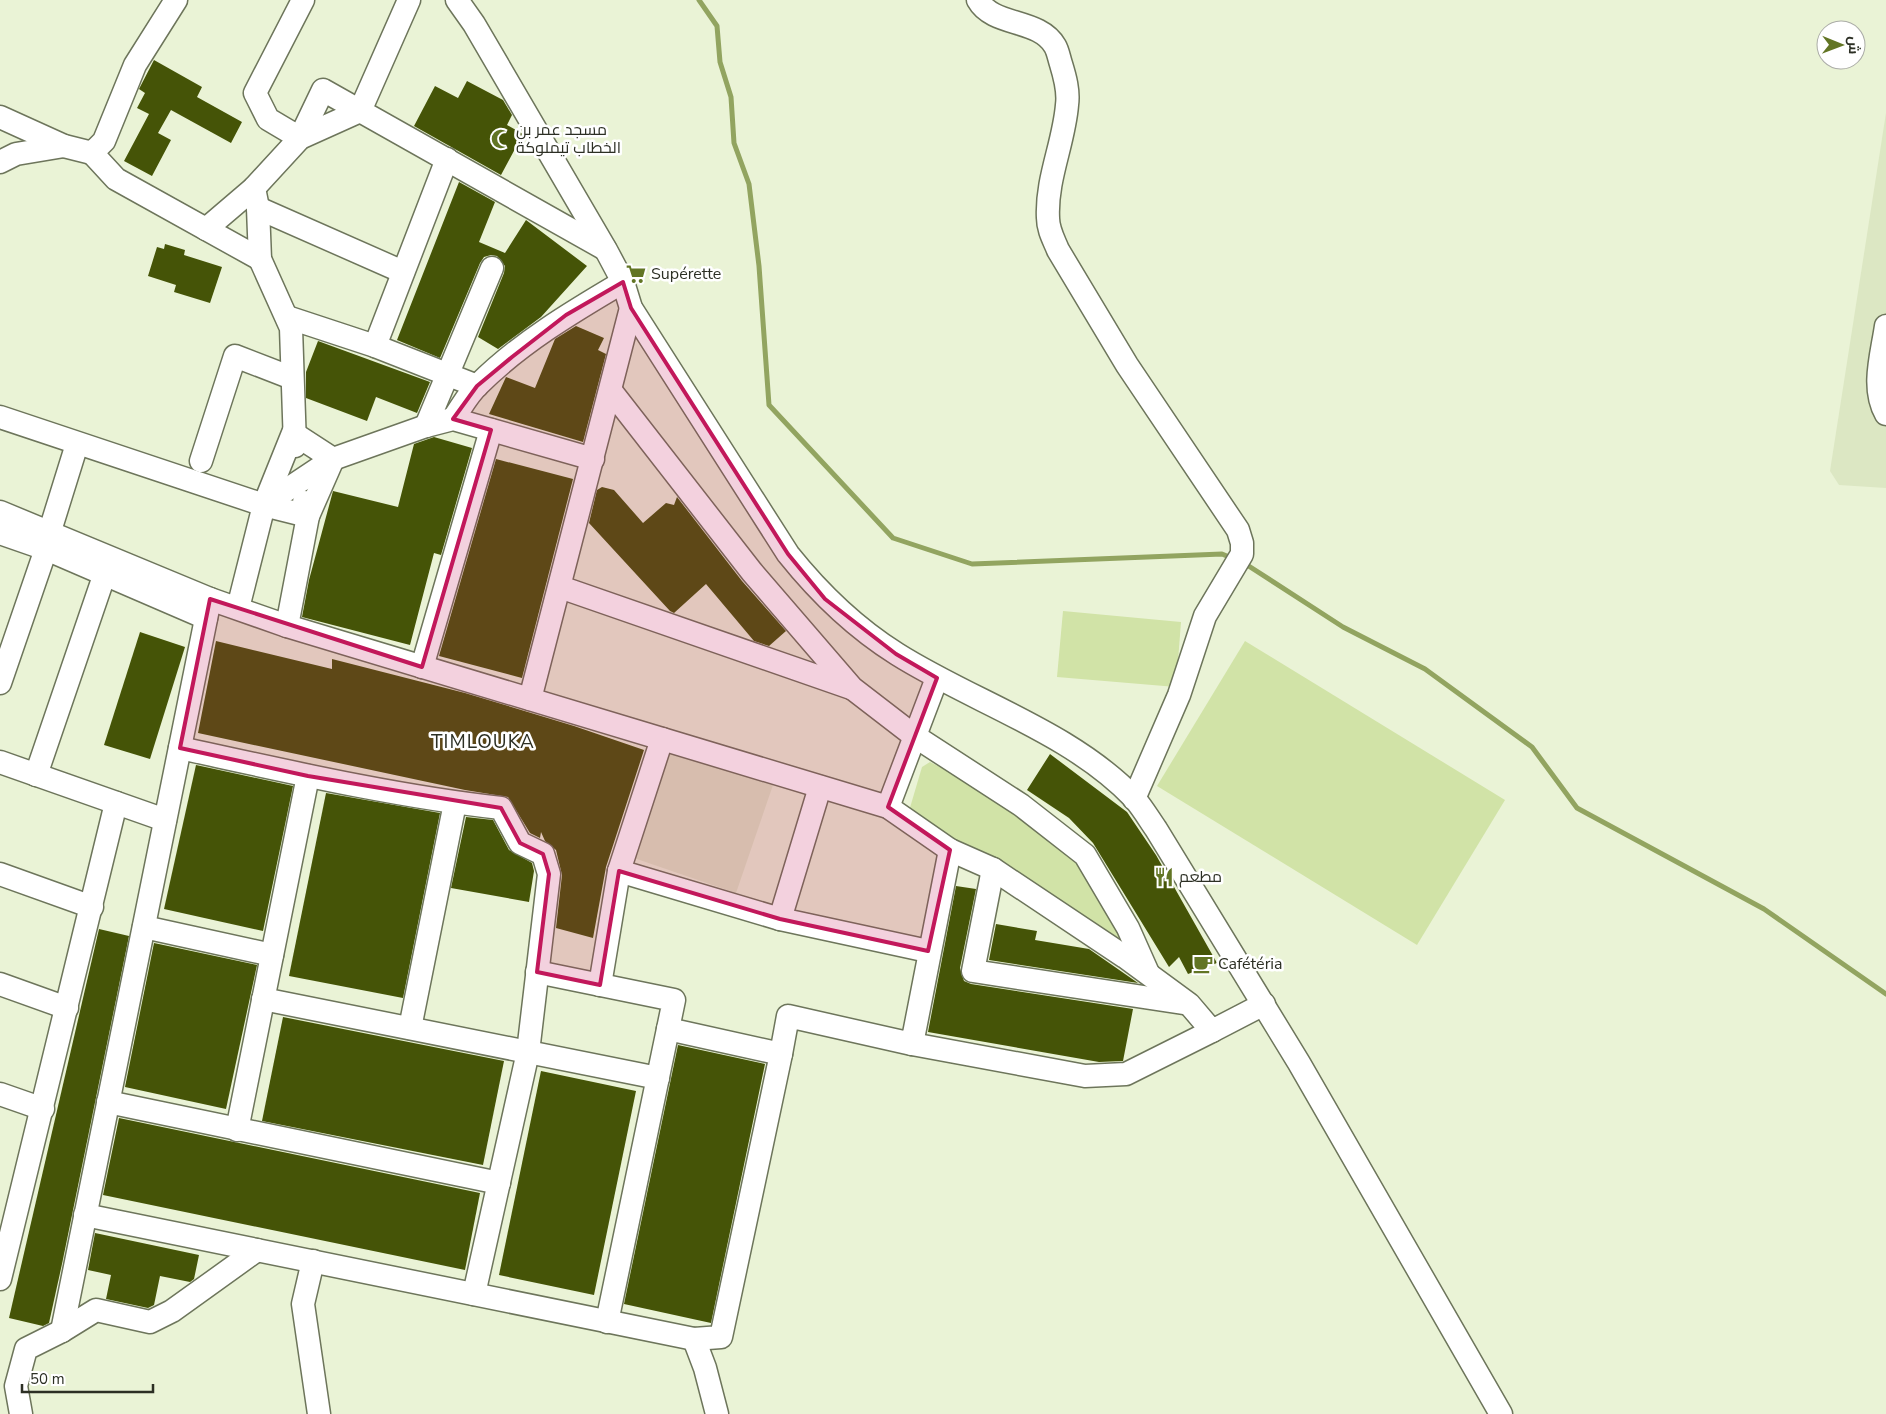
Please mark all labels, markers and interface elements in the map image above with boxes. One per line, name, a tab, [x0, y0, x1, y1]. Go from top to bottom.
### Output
north arrow	[1816, 20, 1866, 70]
text: ش	[1844, 36, 1863, 54]
place label: مسجد عمر بن الخطاب تيملوكة	[516, 119, 621, 159]
mosque icon: مسجد عمر بن الخطاب تيملوكة	[490, 128, 512, 150]
supermarket icon: Supérette	[625, 263, 647, 285]
place label: Supérette	[651, 263, 721, 285]
district label: TIMLOUKA	[431, 729, 535, 755]
restaurant icon: مطعم	[1153, 866, 1175, 888]
place label: مطعم	[1179, 866, 1222, 888]
cafe icon: Cafétéria	[1192, 953, 1214, 975]
place label: Cafétéria	[1218, 953, 1283, 975]
scale bar	[22, 1362, 154, 1394]
text: 50 m	[30, 1369, 65, 1389]

